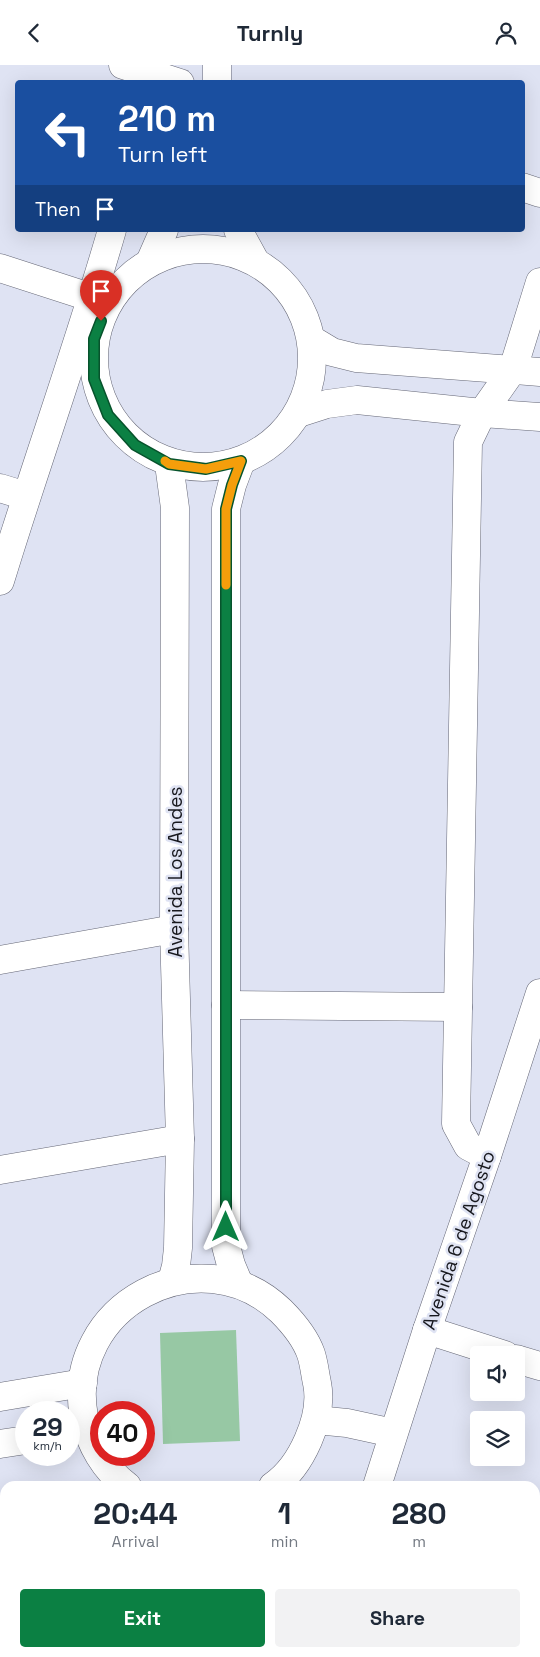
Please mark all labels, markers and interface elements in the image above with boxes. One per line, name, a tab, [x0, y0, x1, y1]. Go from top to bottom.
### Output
icon: back	[20, 19, 48, 47]
text: Turnly	[237, 19, 303, 47]
icon: person	[492, 19, 520, 47]
text: 210 m	[118, 97, 216, 141]
icon: left	[35, 100, 100, 165]
text: Turn left	[118, 140, 208, 168]
icon: arrive	[91, 195, 119, 223]
text: Then	[35, 197, 81, 222]
pin	[80, 270, 122, 321]
icon: arrive	[87, 277, 115, 305]
street label: Avenida Los Andes	[163, 787, 188, 957]
street label: Avenida 6 de Agosto	[416, 1147, 501, 1333]
position arrow	[199, 1200, 251, 1252]
map controls	[470, 1346, 525, 1466]
button: sound	[470, 1346, 525, 1401]
speed limit sign: 40	[90, 1401, 155, 1466]
text: 29	[32, 1411, 63, 1443]
button: layers	[470, 1411, 525, 1466]
text: km/h	[33, 1438, 62, 1454]
text: 20:44	[93, 1494, 178, 1533]
text: 1	[278, 1494, 291, 1533]
text: 280	[391, 1494, 447, 1533]
text: Arrival	[112, 1531, 159, 1552]
text: min	[271, 1531, 298, 1552]
text: m	[412, 1531, 426, 1552]
button: Exit	[20, 1589, 265, 1647]
button: Share	[275, 1589, 520, 1647]

